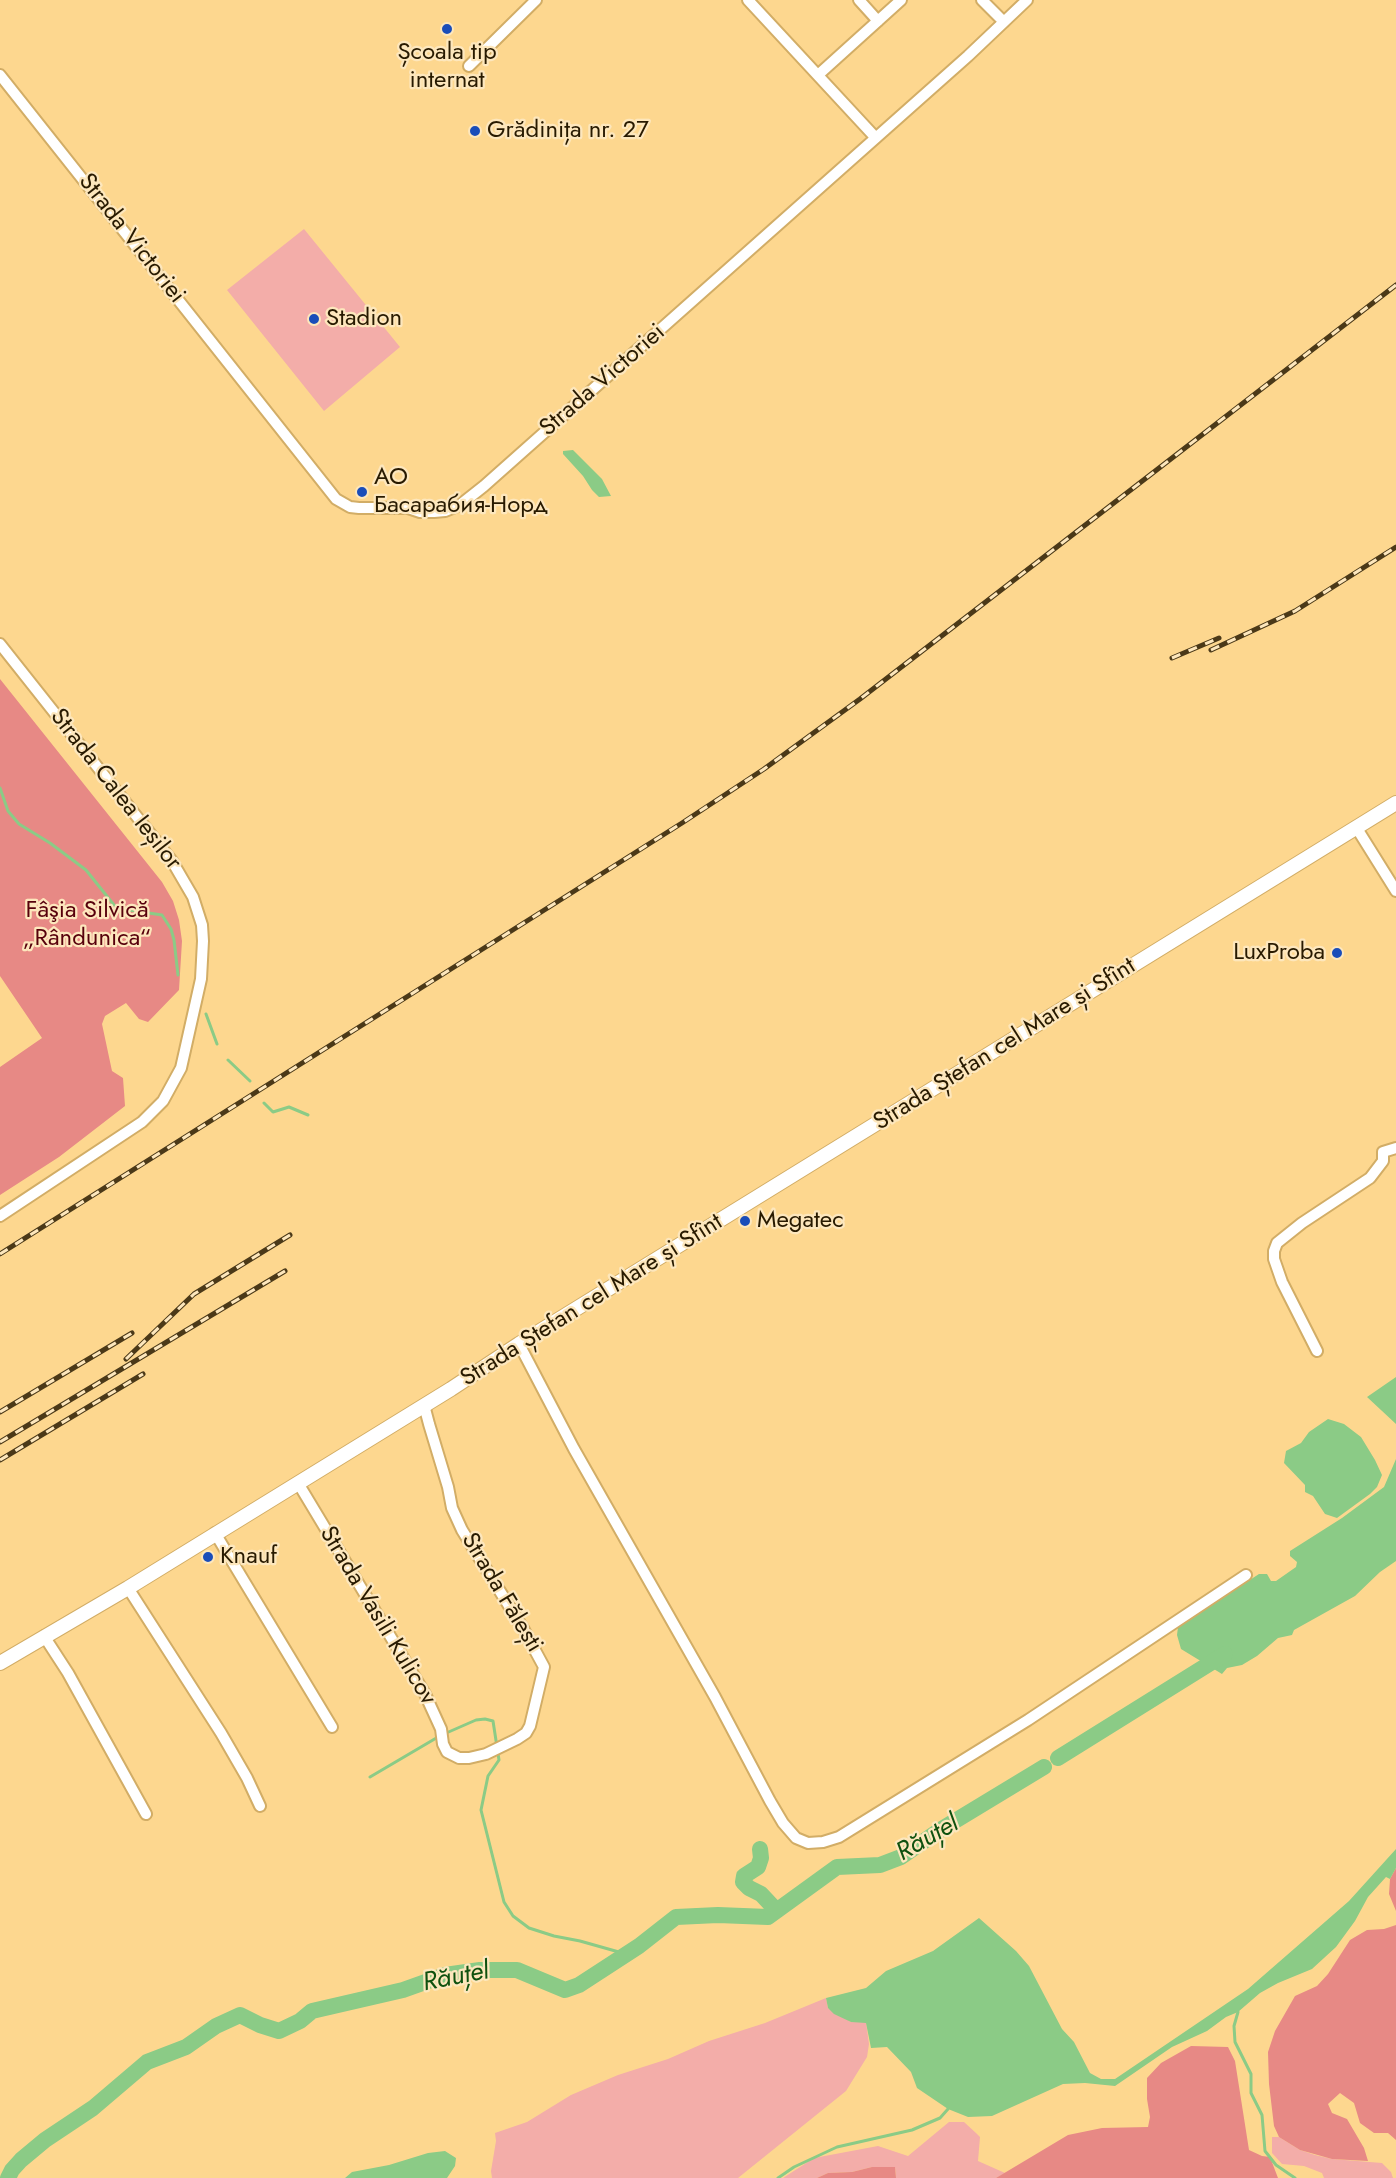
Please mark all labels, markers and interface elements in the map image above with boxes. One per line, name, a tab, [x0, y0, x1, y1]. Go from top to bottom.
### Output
marker: Școala tip internat	[440, 22, 454, 36]
place label: Școala tip internat	[397, 39, 497, 95]
place label: Grădinița nr. 27	[487, 117, 649, 145]
marker: Grădinița nr. 27	[468, 124, 482, 138]
street label: Strada Victoriei	[71, 168, 191, 310]
place label: Stadion	[326, 305, 402, 333]
marker: Stadion	[307, 312, 321, 326]
street label: Strada Victoriei	[534, 319, 672, 443]
place label: АО Басарабия-Норд	[374, 464, 549, 520]
marker: АО Басарабия-Норд	[355, 485, 369, 499]
street label: Strada Calea Ieșilor	[43, 704, 187, 876]
park label: Fâşia Silvică „Rândunica“	[23, 897, 151, 953]
place label: LuxProba	[1233, 939, 1325, 967]
marker: LuxProba	[1330, 946, 1344, 960]
street label: Strada Ștefan cel Mare și Sfînt	[869, 952, 1141, 1138]
place label: Megatec	[757, 1207, 844, 1235]
street label: Strada Ștefan cel Mare și Sfînt	[456, 1208, 728, 1394]
marker: Megatec	[738, 1214, 752, 1228]
street label: Strada Vasili Kulicov	[312, 1522, 442, 1710]
street label: Strada Fălești	[454, 1528, 548, 1658]
place label: Knauf	[220, 1543, 277, 1571]
marker: Knauf	[201, 1550, 215, 1564]
water label: Răuțel	[891, 1809, 965, 1869]
water label: Răuțel	[420, 1956, 492, 2000]

